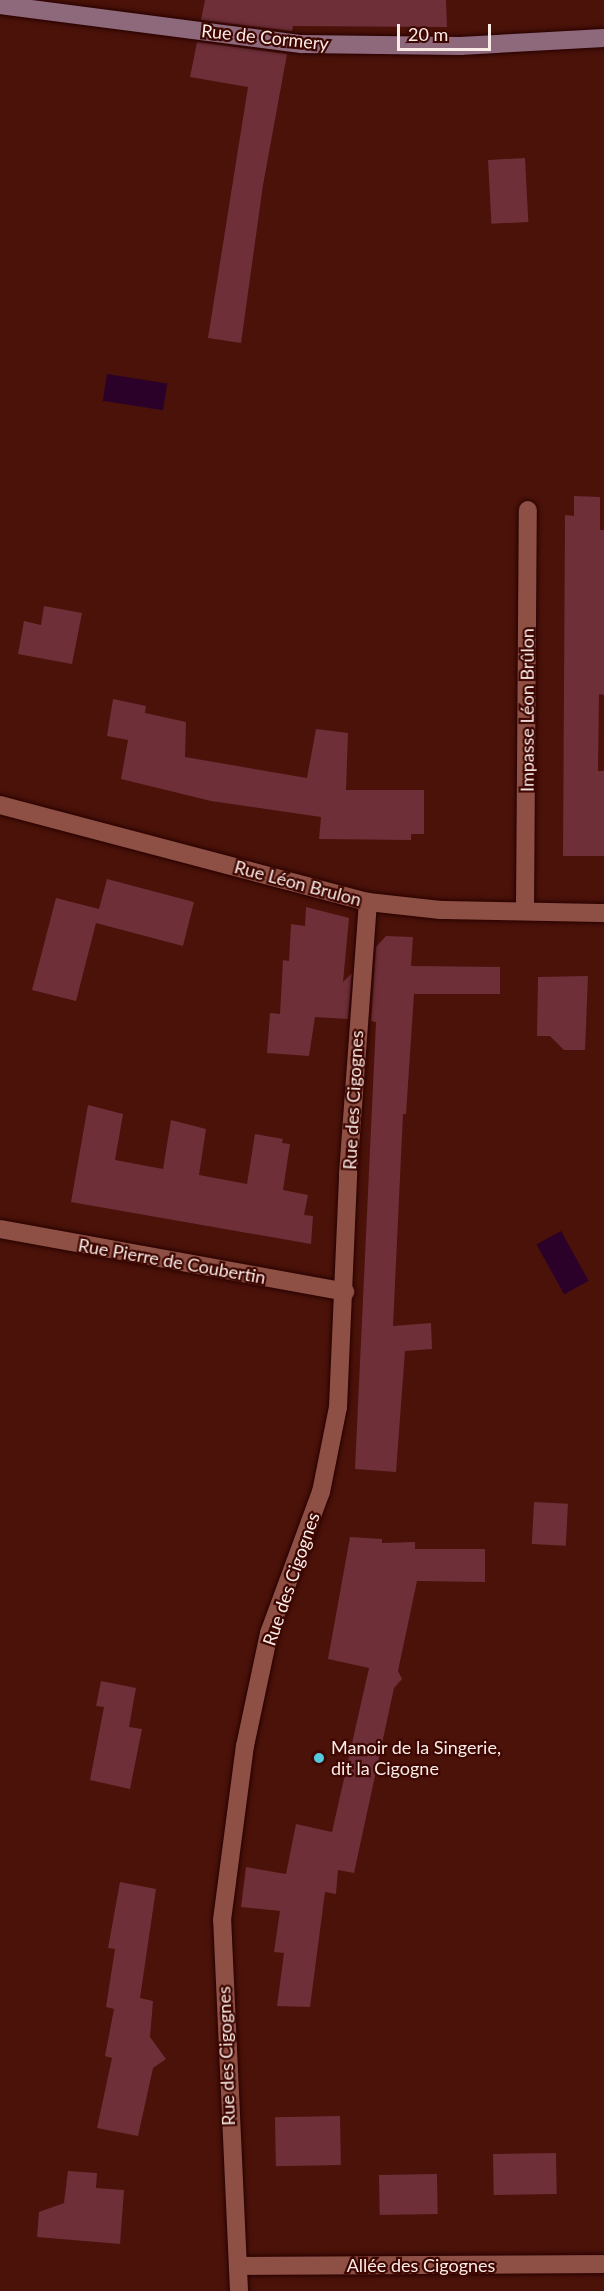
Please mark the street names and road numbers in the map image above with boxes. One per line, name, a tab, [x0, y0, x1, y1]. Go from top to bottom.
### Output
street label: Rue de Cormery	[200, 20, 330, 54]
street label: Impasse Léon Brûlon	[516, 628, 538, 792]
street label: Rue Léon Brulon	[232, 856, 364, 910]
street label: Rue des Cigognes	[339, 1030, 367, 1170]
street label: Rue Pierre de Coubertin	[77, 1234, 267, 1288]
street label: Rue des Cigognes	[258, 1510, 324, 1648]
street label: Rue des Cigognes	[213, 1986, 239, 2126]
street label: Allée des Cigognes	[347, 2254, 495, 2276]

